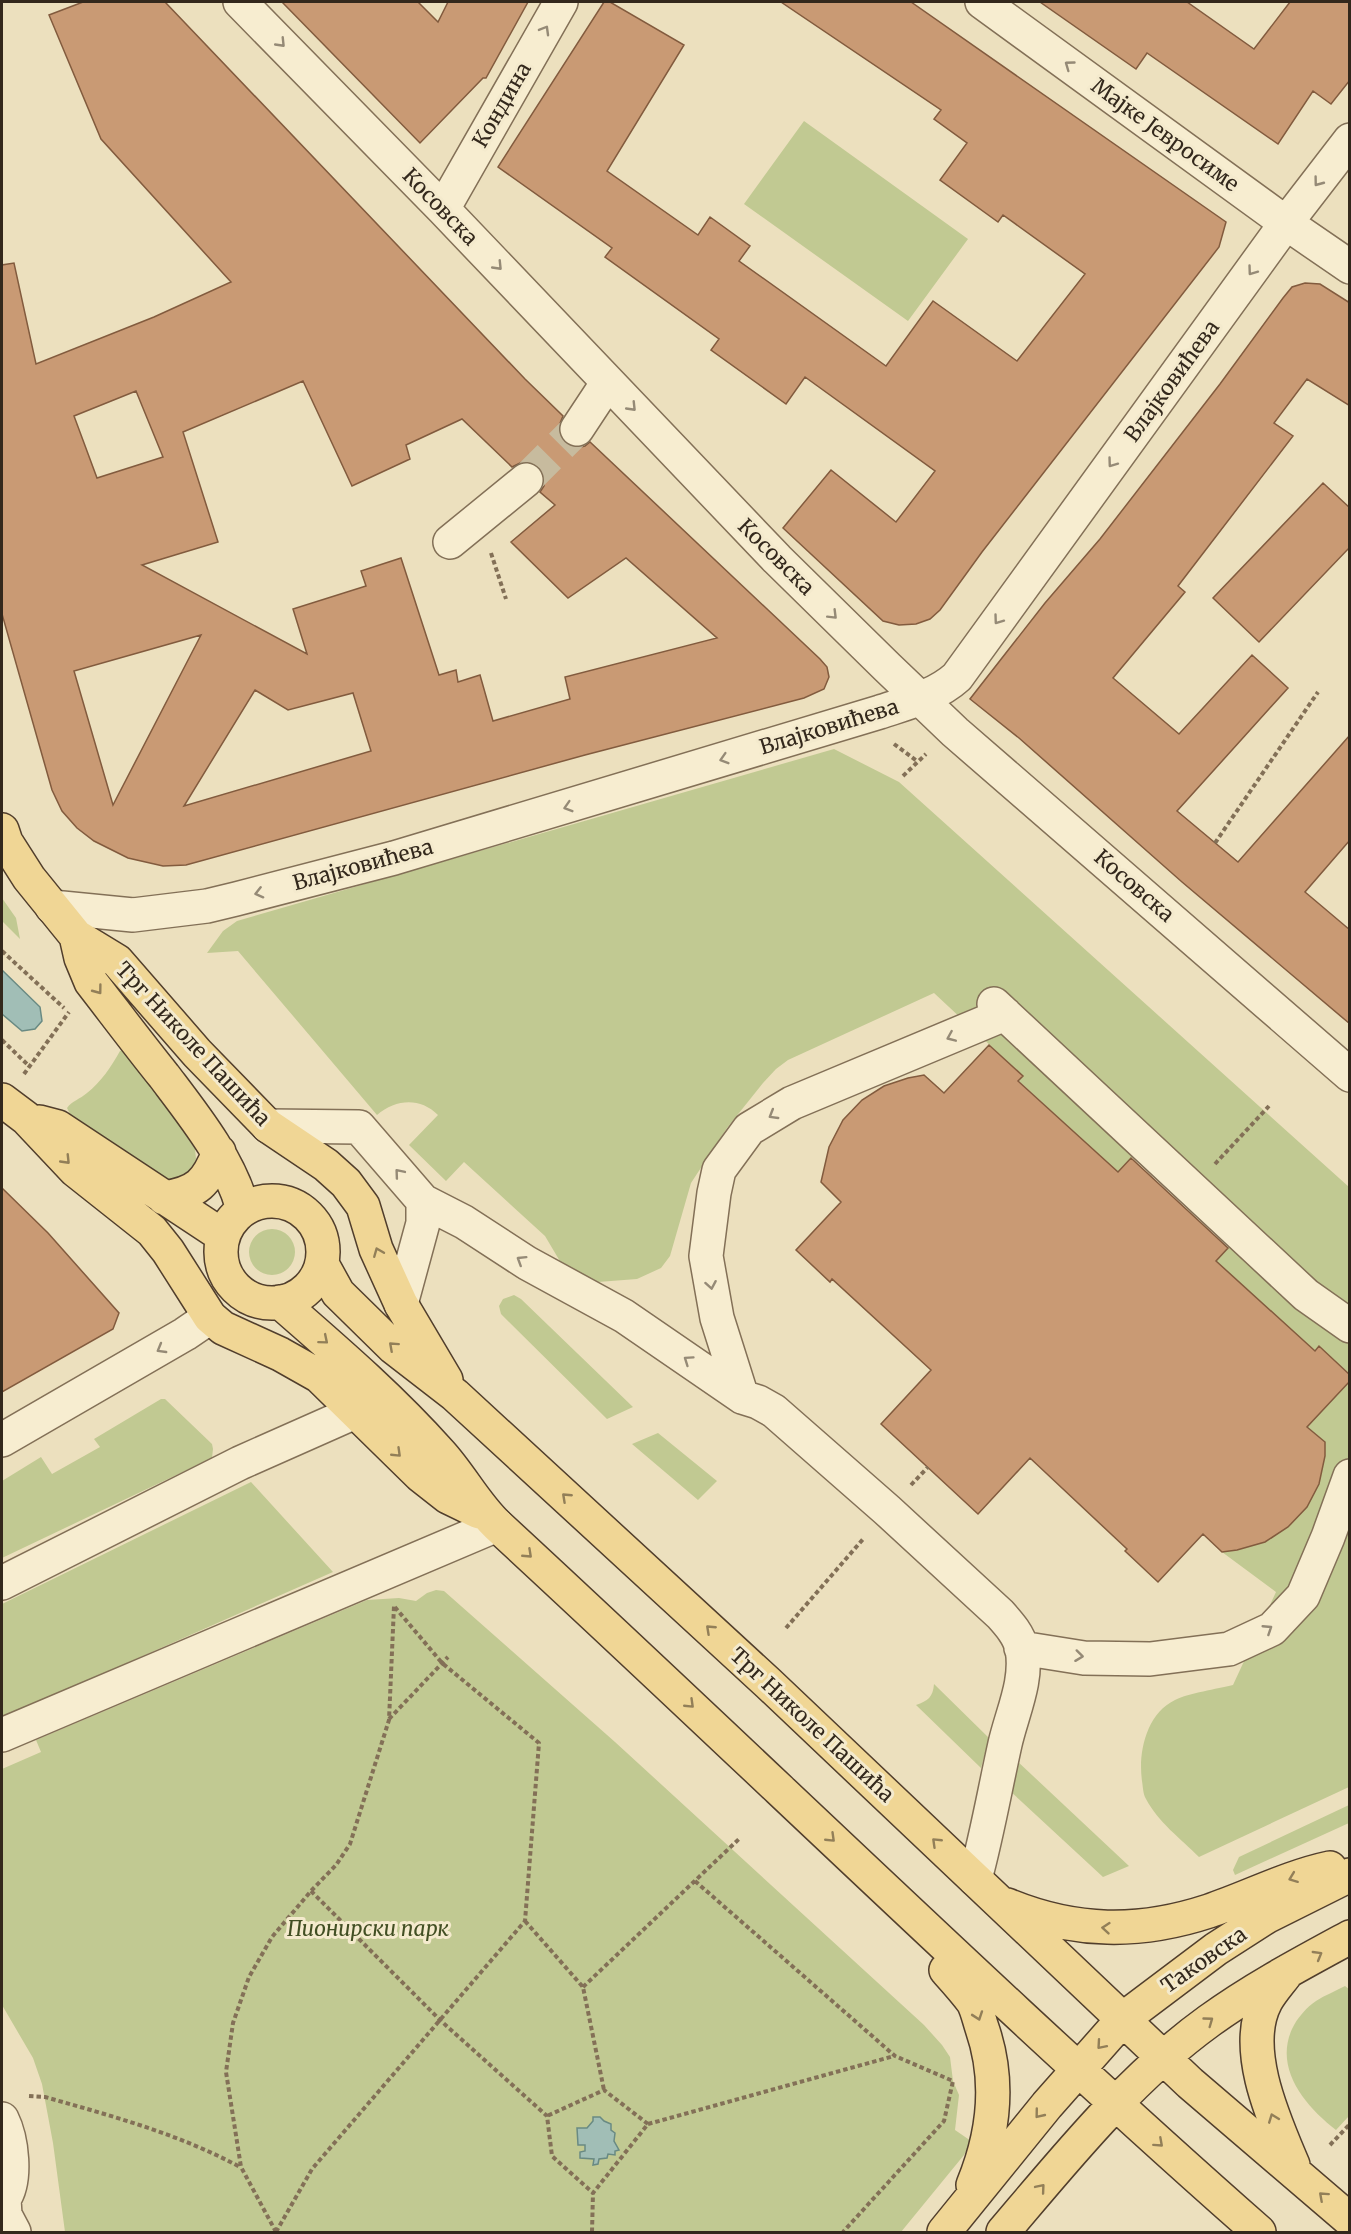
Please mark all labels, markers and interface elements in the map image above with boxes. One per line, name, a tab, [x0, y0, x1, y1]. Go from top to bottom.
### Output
one-way arrow	[537, 26, 549, 37]
one-way arrow	[273, 36, 284, 47]
street label: Кондина	[466, 57, 537, 152]
one-way arrow	[1065, 61, 1076, 72]
street label: Мајке Јевросиме	[1086, 72, 1244, 197]
street label: Косовска	[397, 162, 484, 251]
one-way arrow	[1314, 175, 1325, 186]
one-way arrow	[490, 259, 501, 270]
one-way arrow	[1248, 264, 1259, 275]
street label: Влајковићева	[1118, 314, 1225, 447]
one-way arrow	[625, 401, 636, 411]
one-way arrow	[1109, 456, 1120, 467]
street label: Косовска	[732, 513, 820, 601]
one-way arrow	[826, 607, 837, 618]
one-way arrow	[994, 614, 1005, 625]
street label: Влајковићева	[756, 693, 902, 760]
one-way arrow	[719, 752, 730, 764]
one-way arrow	[563, 800, 574, 812]
street label: Влајковићева	[290, 833, 436, 896]
street label: Косовска	[1089, 843, 1180, 928]
one-way arrow	[254, 886, 265, 898]
street label: Трг Николе Пашића	[110, 956, 277, 1131]
one-way arrow	[90, 983, 101, 994]
one-way arrow	[947, 1030, 958, 1042]
one-way arrow	[769, 1107, 779, 1119]
one-way arrow	[59, 1154, 70, 1164]
one-way arrow	[395, 1169, 406, 1180]
one-way arrow	[373, 1247, 385, 1258]
one-way arrow	[517, 1256, 528, 1267]
one-way arrow	[704, 1280, 717, 1290]
one-way arrow	[317, 1333, 328, 1344]
one-way arrow	[157, 1341, 167, 1353]
one-way arrow	[389, 1342, 400, 1353]
one-way arrow	[684, 1356, 695, 1367]
one-way arrow	[389, 1445, 400, 1456]
one-way arrow	[562, 1493, 573, 1504]
one-way arrow	[520, 1546, 531, 1557]
one-way arrow	[706, 1625, 716, 1636]
one-way arrow	[1262, 1625, 1273, 1636]
street label: Трг Николе Пашића	[725, 1641, 900, 1808]
one-way arrow	[1075, 1650, 1084, 1662]
one-way arrow	[683, 1697, 694, 1708]
one-way arrow	[824, 1831, 835, 1842]
one-way arrow	[933, 1838, 943, 1849]
one-way arrow	[1288, 1871, 1299, 1883]
park label: Пионирски парк	[287, 1915, 449, 1942]
street label: Таковска	[1156, 1920, 1252, 1999]
one-way arrow	[1101, 1922, 1111, 1935]
one-way arrow	[1312, 1951, 1322, 1962]
one-way arrow	[971, 2010, 984, 2021]
one-way arrow	[1203, 2018, 1214, 2029]
one-way arrow	[1097, 2038, 1108, 2049]
one-way arrow	[1036, 2107, 1047, 2118]
one-way arrow	[1268, 2113, 1280, 2124]
one-way arrow	[1152, 2136, 1163, 2147]
one-way arrow	[1033, 2184, 1044, 2195]
one-way arrow	[1319, 2192, 1329, 2203]

